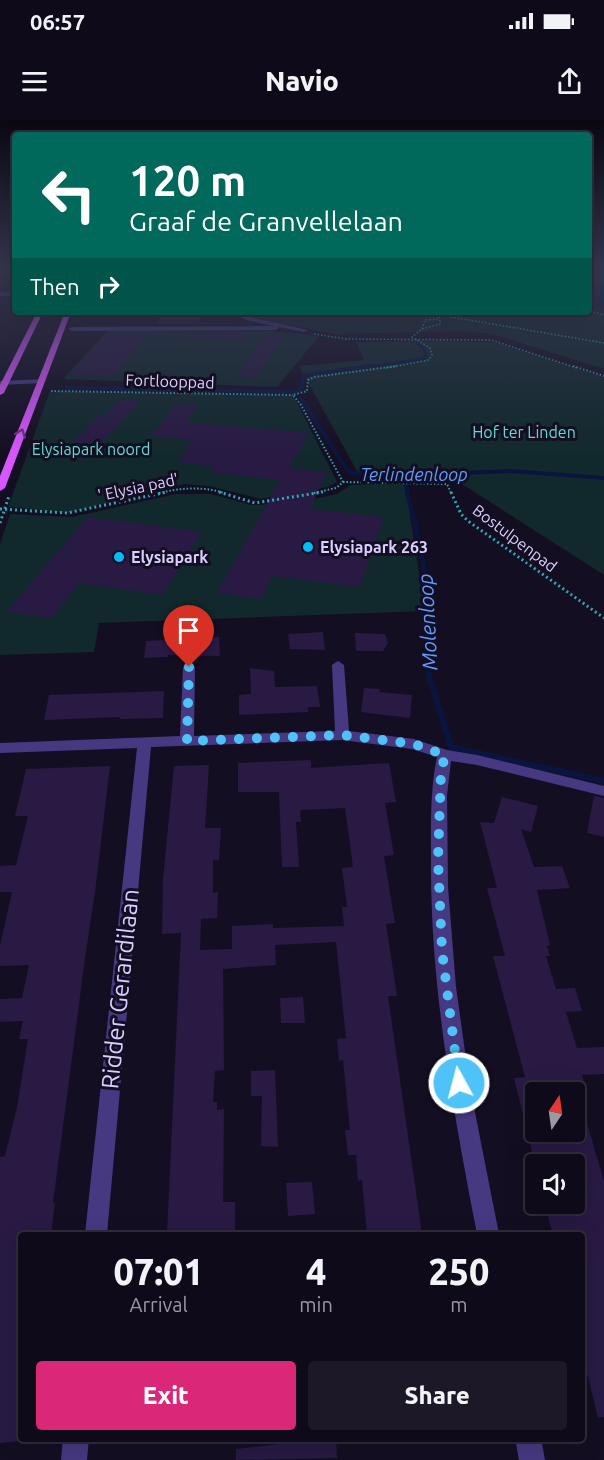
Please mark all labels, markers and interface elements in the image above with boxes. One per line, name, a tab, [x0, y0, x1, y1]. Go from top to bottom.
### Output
text: 06:57	[30, 9, 85, 34]
icon: menu	[18, 65, 51, 98]
icon: share	[553, 65, 586, 98]
text: Navio	[265, 66, 339, 96]
icon: left	[30, 156, 108, 234]
text: 120 m	[129, 157, 246, 204]
text: Graaf de Granvellelaan	[129, 206, 403, 236]
icon: right	[92, 270, 125, 303]
text: Then	[30, 274, 80, 299]
street label: Fortlooppad	[125, 370, 215, 392]
park label: Hof ter Linden	[472, 423, 576, 441]
one-way arrow	[14, 428, 27, 439]
park label: Elysiapark noord	[32, 440, 150, 458]
water label: Terlindenloop	[360, 464, 468, 484]
street label: ' Elysia pad'	[96, 470, 180, 504]
street label: Bostulpenpad	[470, 501, 560, 575]
place label: Elysiapark 263	[320, 538, 428, 556]
marker: Elysiapark 263	[301, 540, 315, 554]
place label: Elysiapark	[131, 548, 208, 566]
marker: Elysiapark	[112, 550, 126, 564]
water label: Molenloop	[412, 573, 442, 671]
pin	[163, 605, 214, 667]
icon: arrive	[172, 614, 205, 647]
street label: Ridder Gerardilaan	[96, 888, 144, 1090]
position arrow	[427, 1051, 491, 1115]
north arrow	[525, 1082, 585, 1142]
map controls	[525, 1082, 585, 1214]
button: sound	[525, 1154, 585, 1214]
text: 07:01	[114, 1251, 204, 1292]
text: 4	[306, 1251, 326, 1292]
text: 250	[428, 1251, 489, 1292]
text: Arrival	[130, 1293, 188, 1316]
text: min	[299, 1293, 333, 1316]
text: m	[450, 1293, 468, 1316]
button: Exit	[36, 1361, 296, 1430]
button: Share	[308, 1361, 567, 1430]

